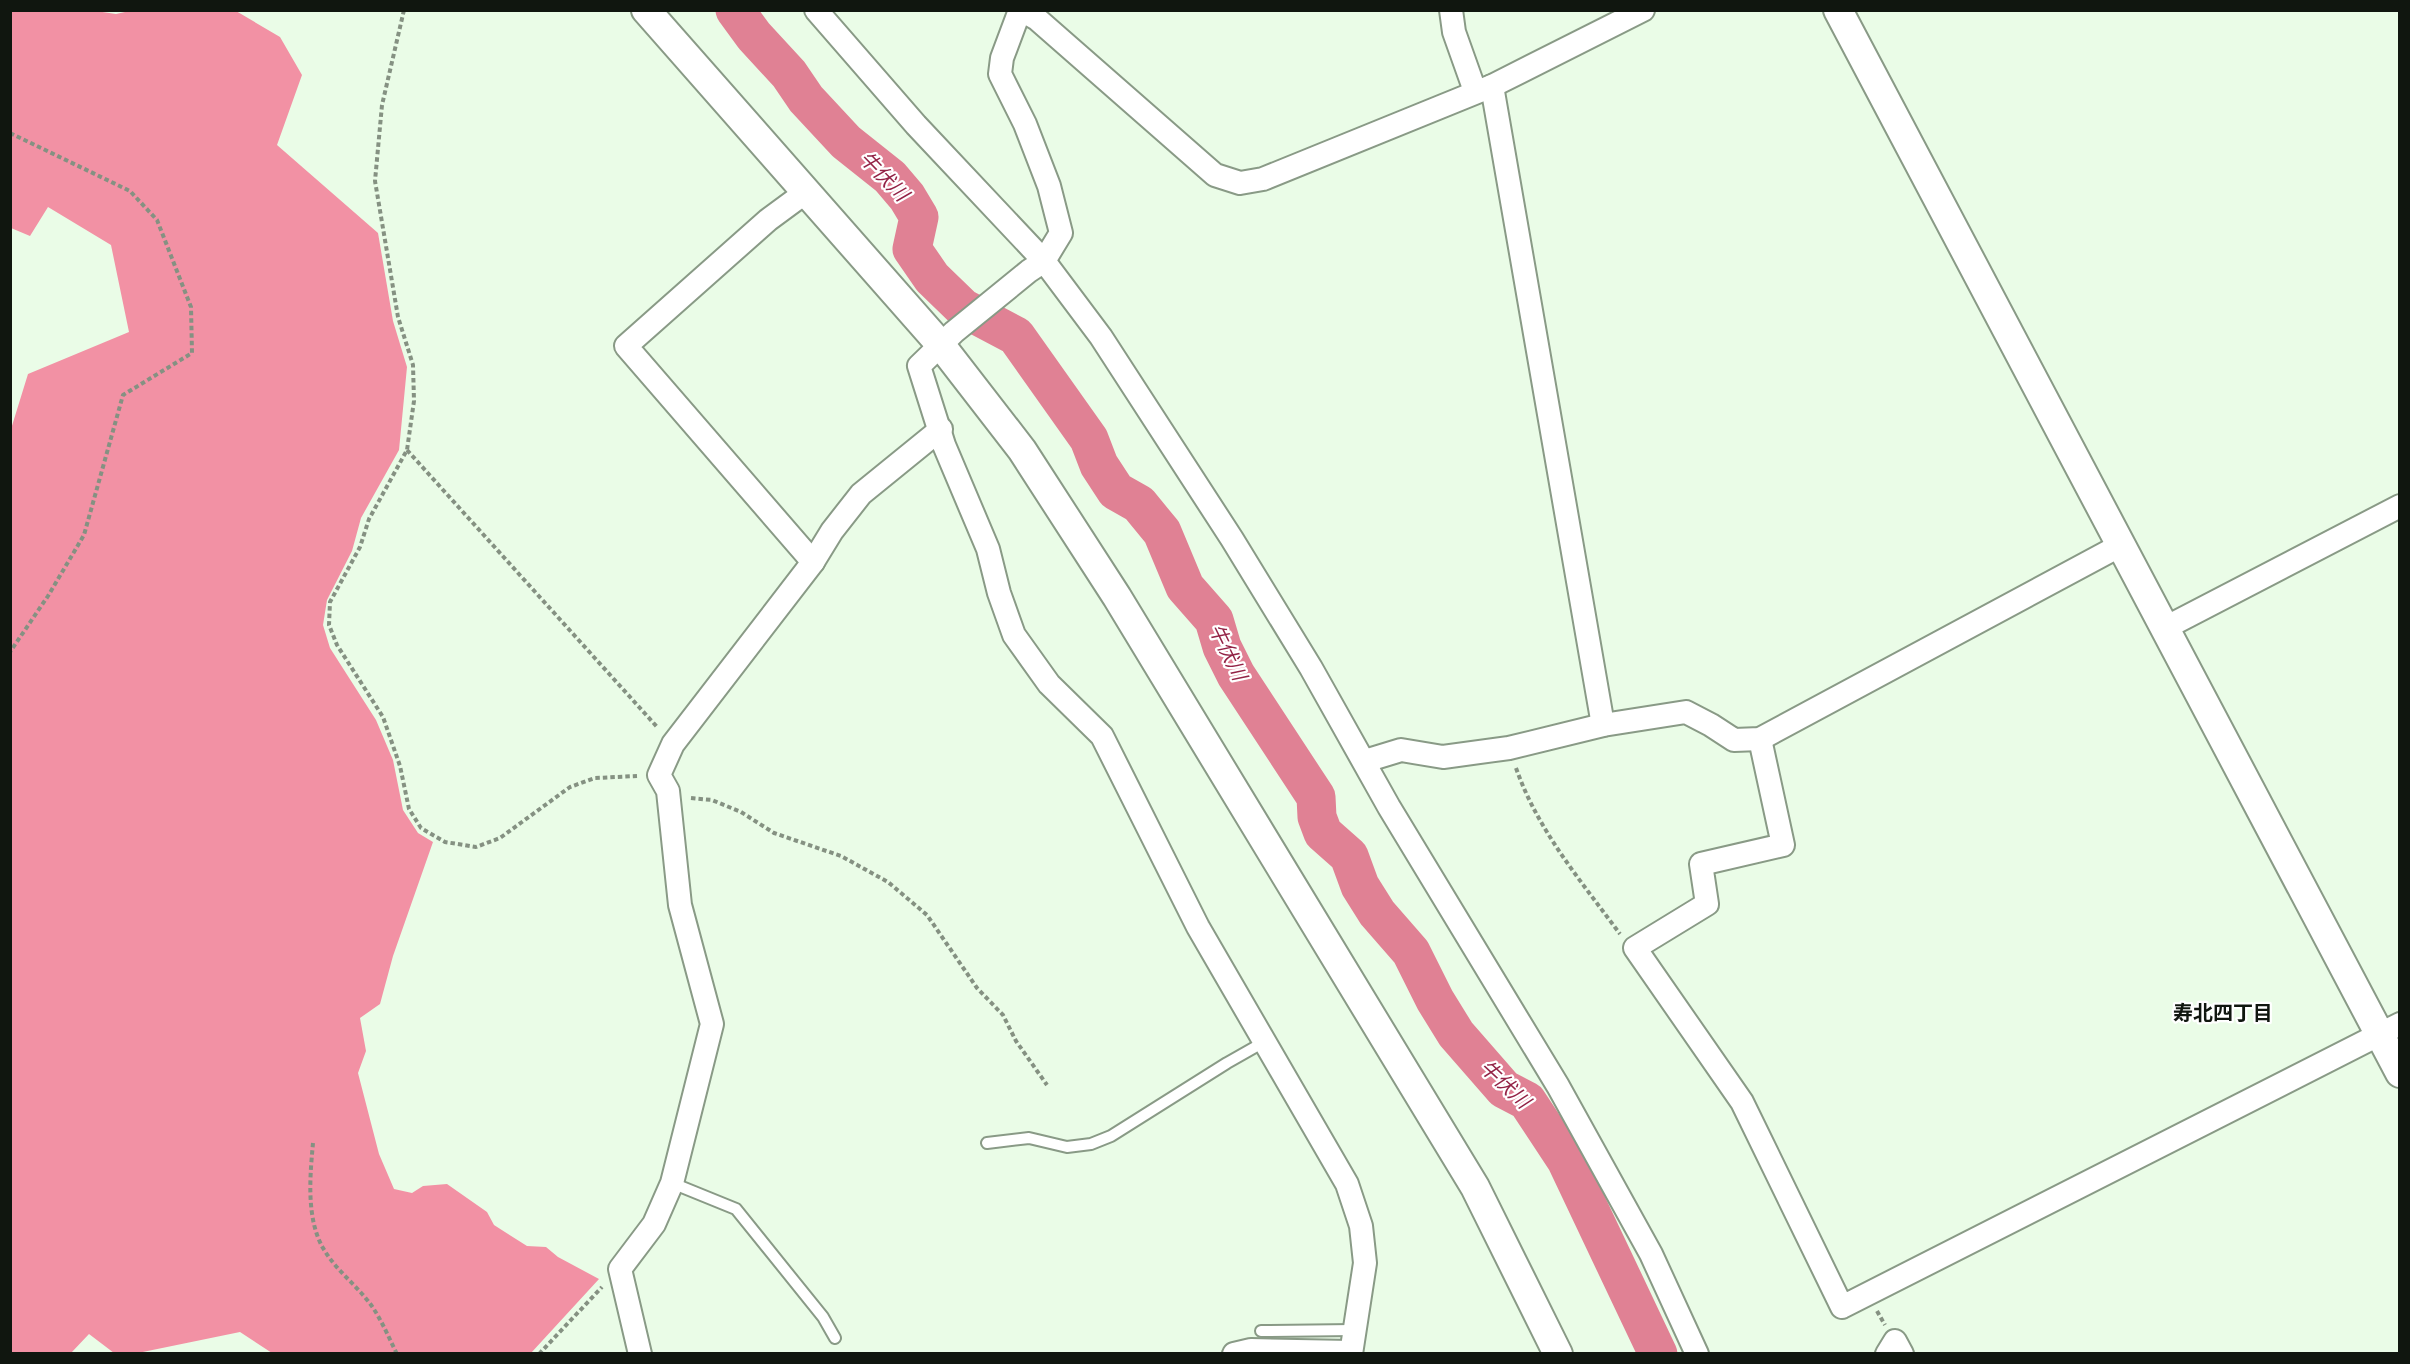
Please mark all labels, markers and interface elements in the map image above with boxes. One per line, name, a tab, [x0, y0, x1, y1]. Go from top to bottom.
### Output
water label: 牛伏川	[855, 145, 916, 207]
water label: 牛伏川	[1204, 619, 1254, 686]
district label: 寿北四丁目	[2173, 1000, 2273, 1025]
water label: 牛伏川	[1475, 1054, 1537, 1115]

